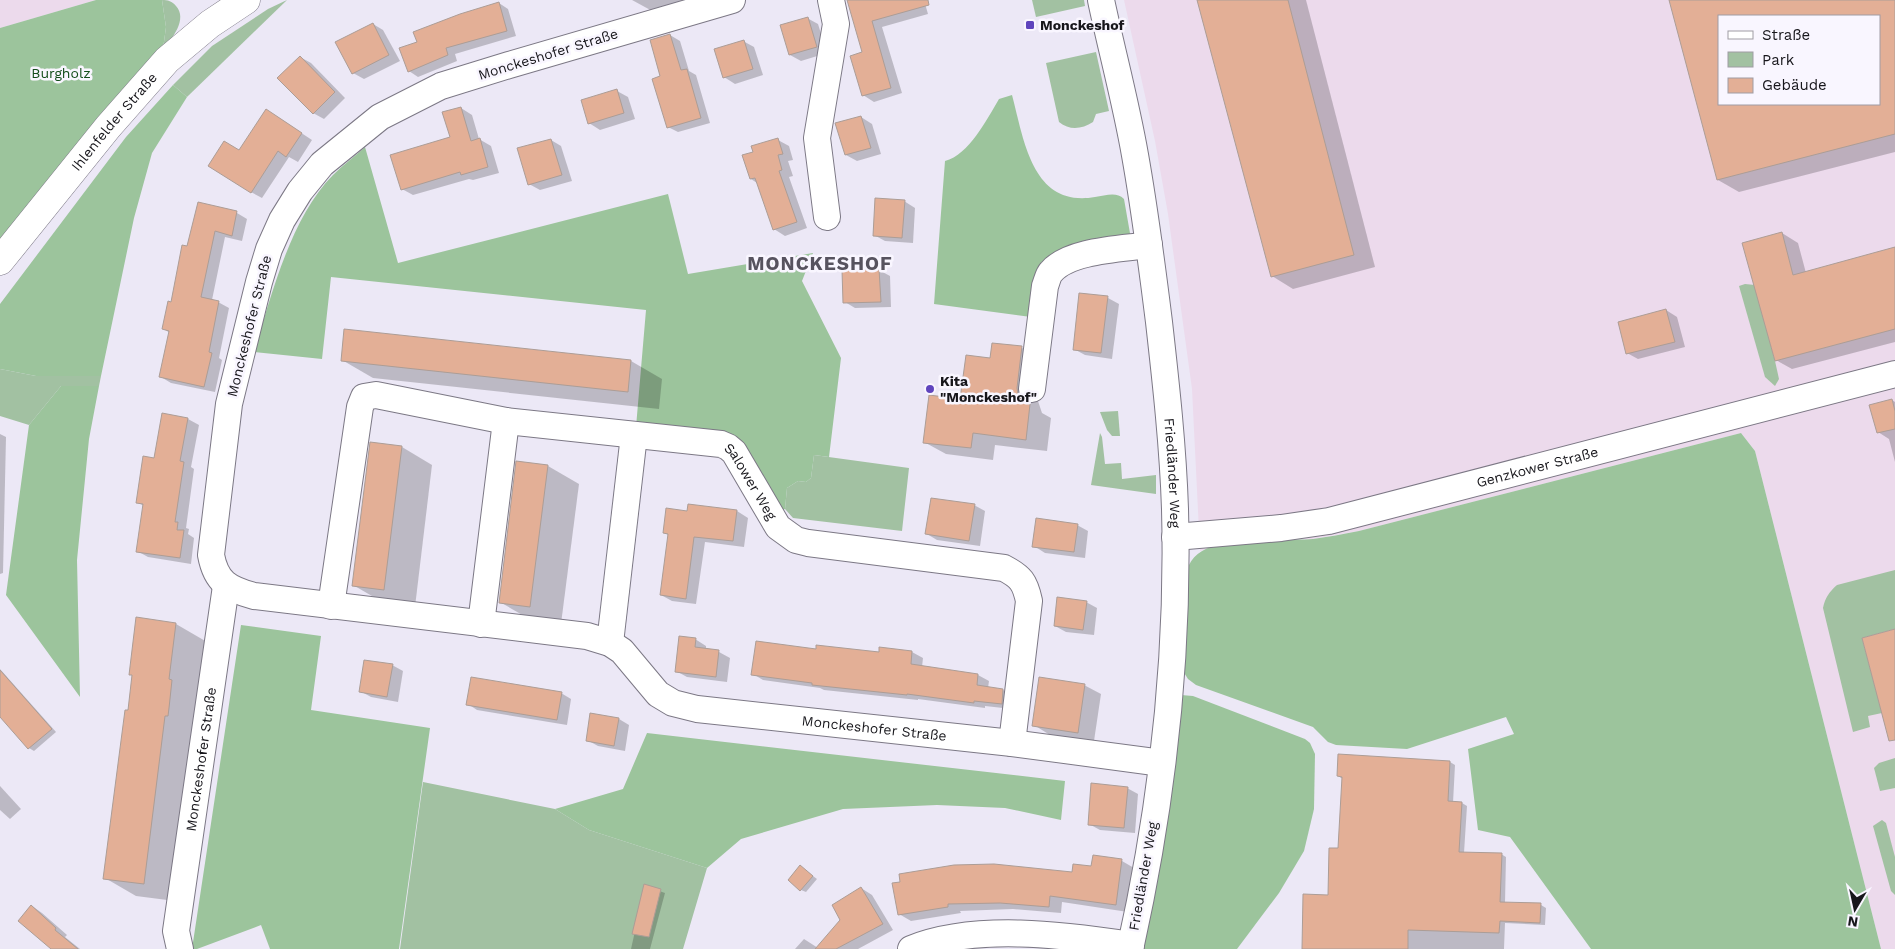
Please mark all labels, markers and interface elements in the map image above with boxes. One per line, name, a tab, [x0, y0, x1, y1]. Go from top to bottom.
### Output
legend	[1718, 15, 1880, 105]
place label: Monckeshof	[1040, 17, 1125, 33]
marker: Monckeshof	[1024, 19, 1036, 31]
street label: Monckeshofer Straße	[476, 25, 620, 83]
text: Straße	[1762, 26, 1810, 44]
text: Park	[1762, 51, 1795, 69]
park label: Burgholz	[31, 65, 91, 81]
street label: Ihlenfelder Straße	[68, 69, 160, 174]
text: Gebäude	[1762, 76, 1827, 94]
district label: MONCKESHOF	[747, 252, 893, 275]
street label: Monckeshofer Straße	[224, 254, 274, 398]
place label: Kita "Monckeshof"	[940, 373, 1037, 405]
marker: Kita "Monckeshof"	[924, 383, 936, 395]
street label: Friedländer Weg	[1161, 417, 1183, 529]
street label: Salower Weg	[721, 440, 780, 523]
street label: Genzkower Straße	[1475, 443, 1600, 490]
street label: Monckeshofer Straße	[183, 686, 219, 832]
street label: Monckeshofer Straße	[801, 712, 947, 744]
street label: Friedländer Weg	[1126, 820, 1161, 932]
north arrow	[1830, 884, 1880, 934]
text: N	[1847, 913, 1859, 931]

